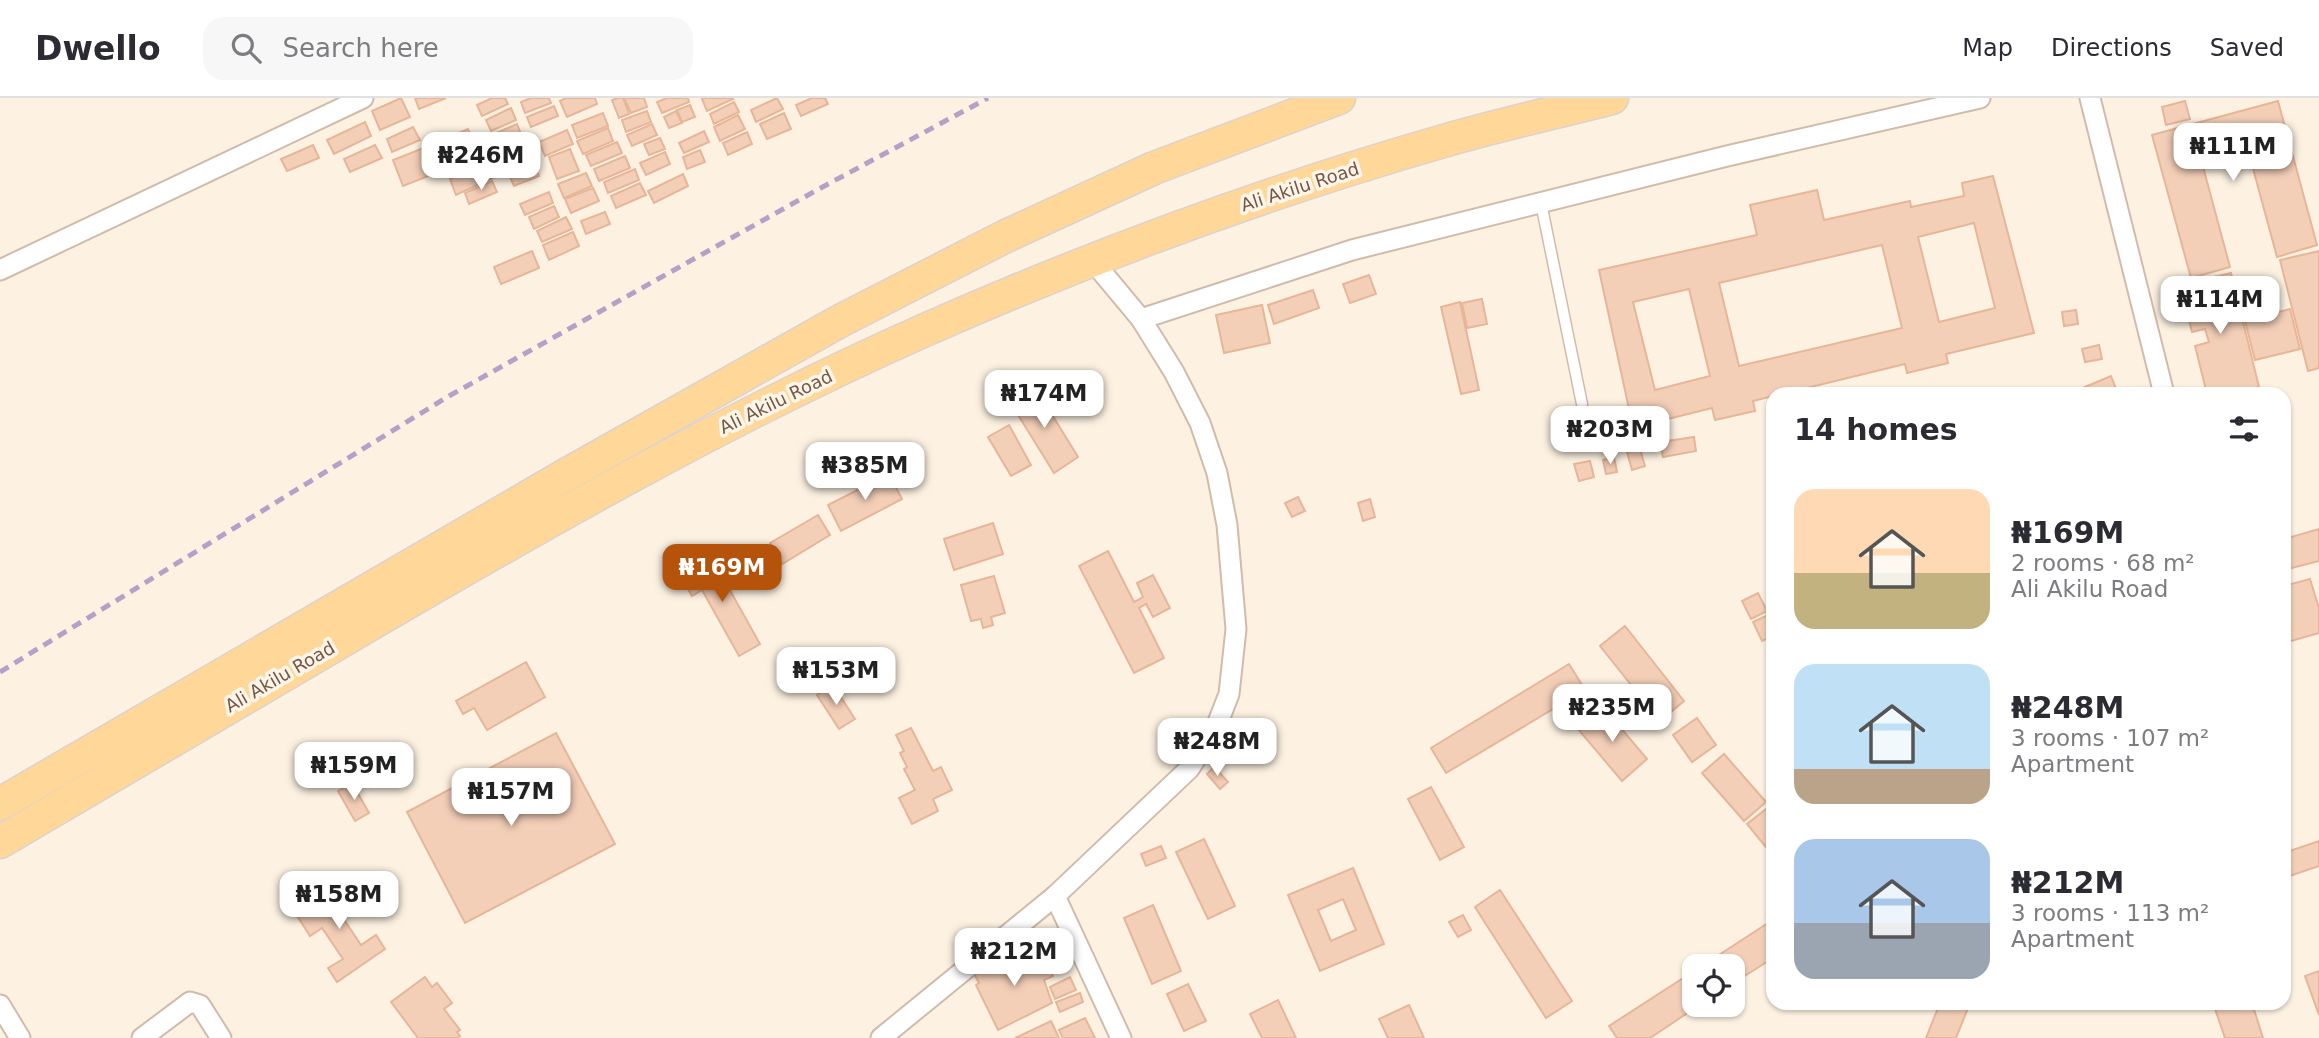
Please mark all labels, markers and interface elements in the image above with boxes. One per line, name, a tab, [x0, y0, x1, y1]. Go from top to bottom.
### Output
search box	[203, 17, 693, 80]
text: Dwello	[35, 29, 161, 68]
icon: search	[227, 29, 265, 67]
text: Search here	[283, 33, 439, 63]
text: Map	[1962, 34, 2013, 62]
text: Directions	[2051, 34, 2172, 62]
text: Saved	[2210, 34, 2284, 62]
pin: ₦111M	[2184, 123, 2282, 183]
pin: ₦246M	[432, 132, 530, 192]
text: ₦111M	[2190, 133, 2276, 159]
text: ₦246M	[438, 142, 524, 168]
street label: Ali Akilu Road	[1238, 158, 1362, 216]
pin: ₦114M	[2171, 276, 2269, 336]
text: ₦114M	[2177, 286, 2263, 312]
street label: Ali Akilu Road	[716, 365, 836, 438]
pin: ₦174M	[995, 370, 1093, 430]
text: ₦174M	[1001, 380, 1087, 406]
pin: ₦203M	[1561, 406, 1659, 466]
icon: filters	[2225, 410, 2263, 448]
text: 14 homes	[1794, 412, 1958, 447]
text: ₦203M	[1567, 416, 1653, 442]
pin: ₦385M	[816, 442, 914, 502]
text: ₦385M	[822, 452, 908, 478]
text: ₦169M	[2011, 515, 2124, 550]
icon: home	[1850, 517, 1934, 601]
pin: ₦169M	[673, 545, 771, 604]
text: 2 rooms · 68 m²	[2011, 550, 2195, 576]
text: ₦169M	[679, 554, 765, 580]
text: Ali Akilu Road	[2011, 576, 2168, 602]
street label: Ali Akilu Road	[221, 637, 338, 716]
pin: ₦153M	[787, 648, 885, 707]
text: ₦153M	[793, 657, 879, 683]
pin: ₦235M	[1563, 684, 1661, 744]
text: ₦248M	[2011, 690, 2124, 725]
icon: home	[1850, 692, 1934, 776]
text: ₦235M	[1569, 694, 1655, 720]
pin: ₦248M	[1168, 718, 1266, 778]
text: 3 rooms · 107 m²	[2011, 725, 2209, 751]
text: ₦248M	[1174, 728, 1260, 754]
pin: ₦159M	[305, 742, 403, 802]
text: Apartment	[2011, 751, 2134, 777]
text: ₦159M	[311, 752, 397, 778]
pin: ₦157M	[462, 768, 560, 828]
text: ₦157M	[468, 778, 554, 804]
text: ₦212M	[2011, 865, 2124, 900]
icon: home	[1850, 867, 1934, 951]
pin: ₦158M	[290, 872, 388, 931]
text: ₦158M	[296, 881, 382, 907]
text: 3 rooms · 113 m²	[2011, 900, 2209, 926]
text: Apartment	[2011, 926, 2134, 952]
pin: ₦212M	[965, 928, 1063, 988]
text: ₦212M	[971, 938, 1057, 964]
map controls	[1682, 954, 1745, 1017]
button: locate	[1682, 954, 1745, 1017]

